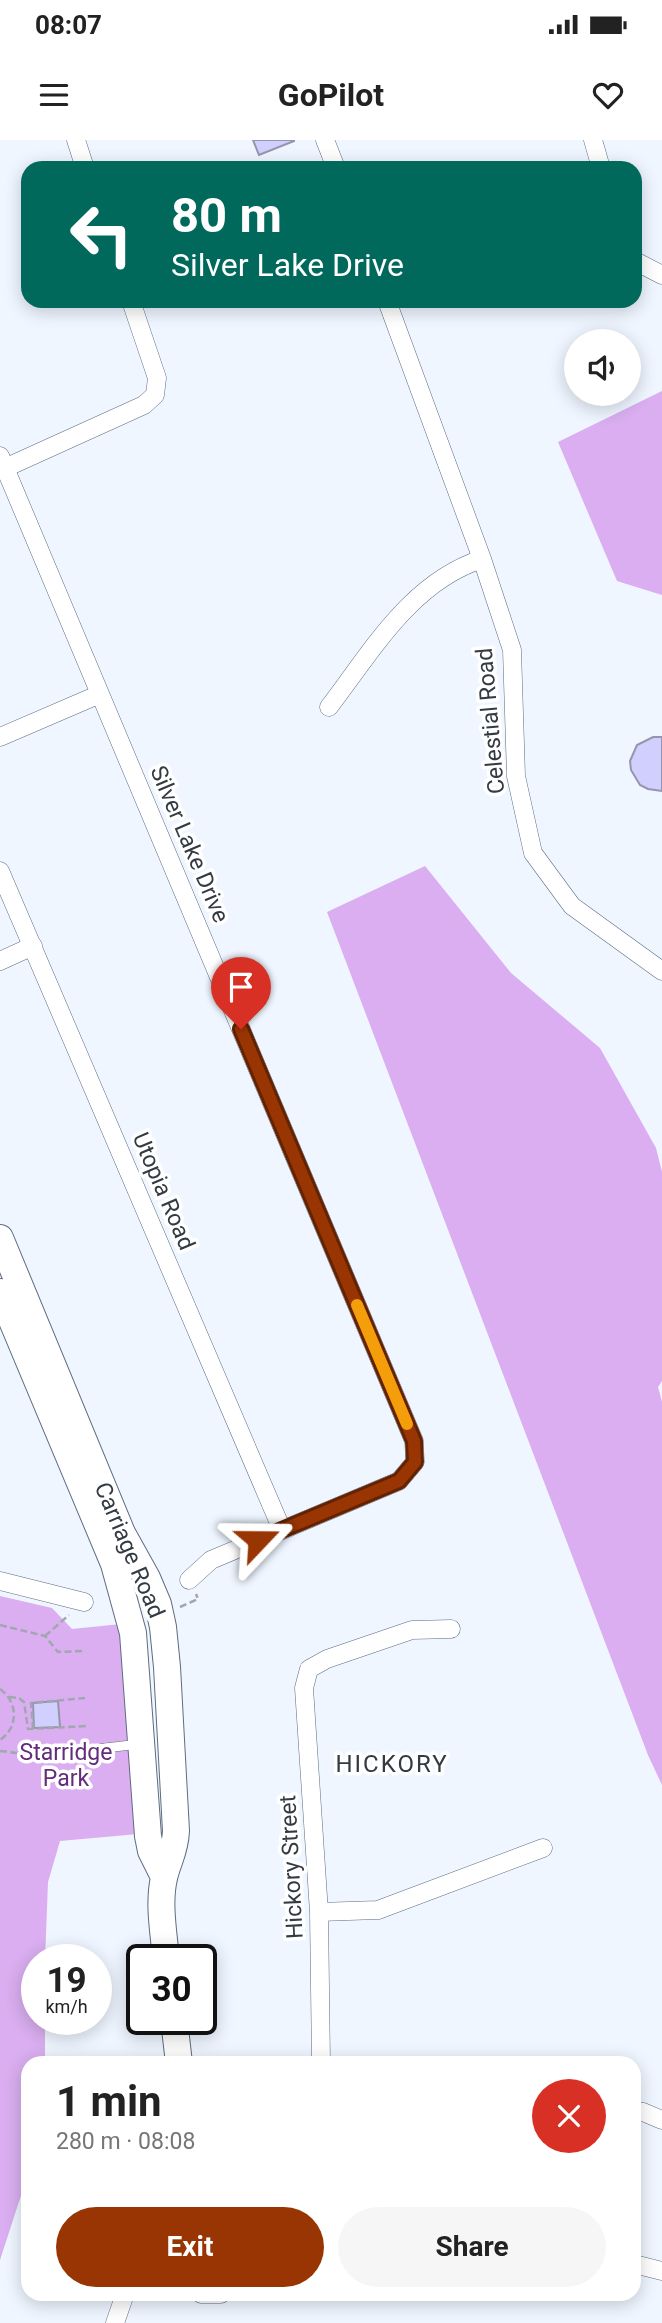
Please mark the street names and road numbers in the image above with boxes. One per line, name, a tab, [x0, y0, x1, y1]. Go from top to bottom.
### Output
street label: Celestial Road	[471, 647, 510, 795]
street label: Silver Lake Drive	[144, 762, 235, 927]
street label: Utopia Road	[127, 1128, 200, 1254]
street label: Carriage Road	[89, 1478, 170, 1622]
street label: Hickory Street	[274, 1794, 309, 1940]

